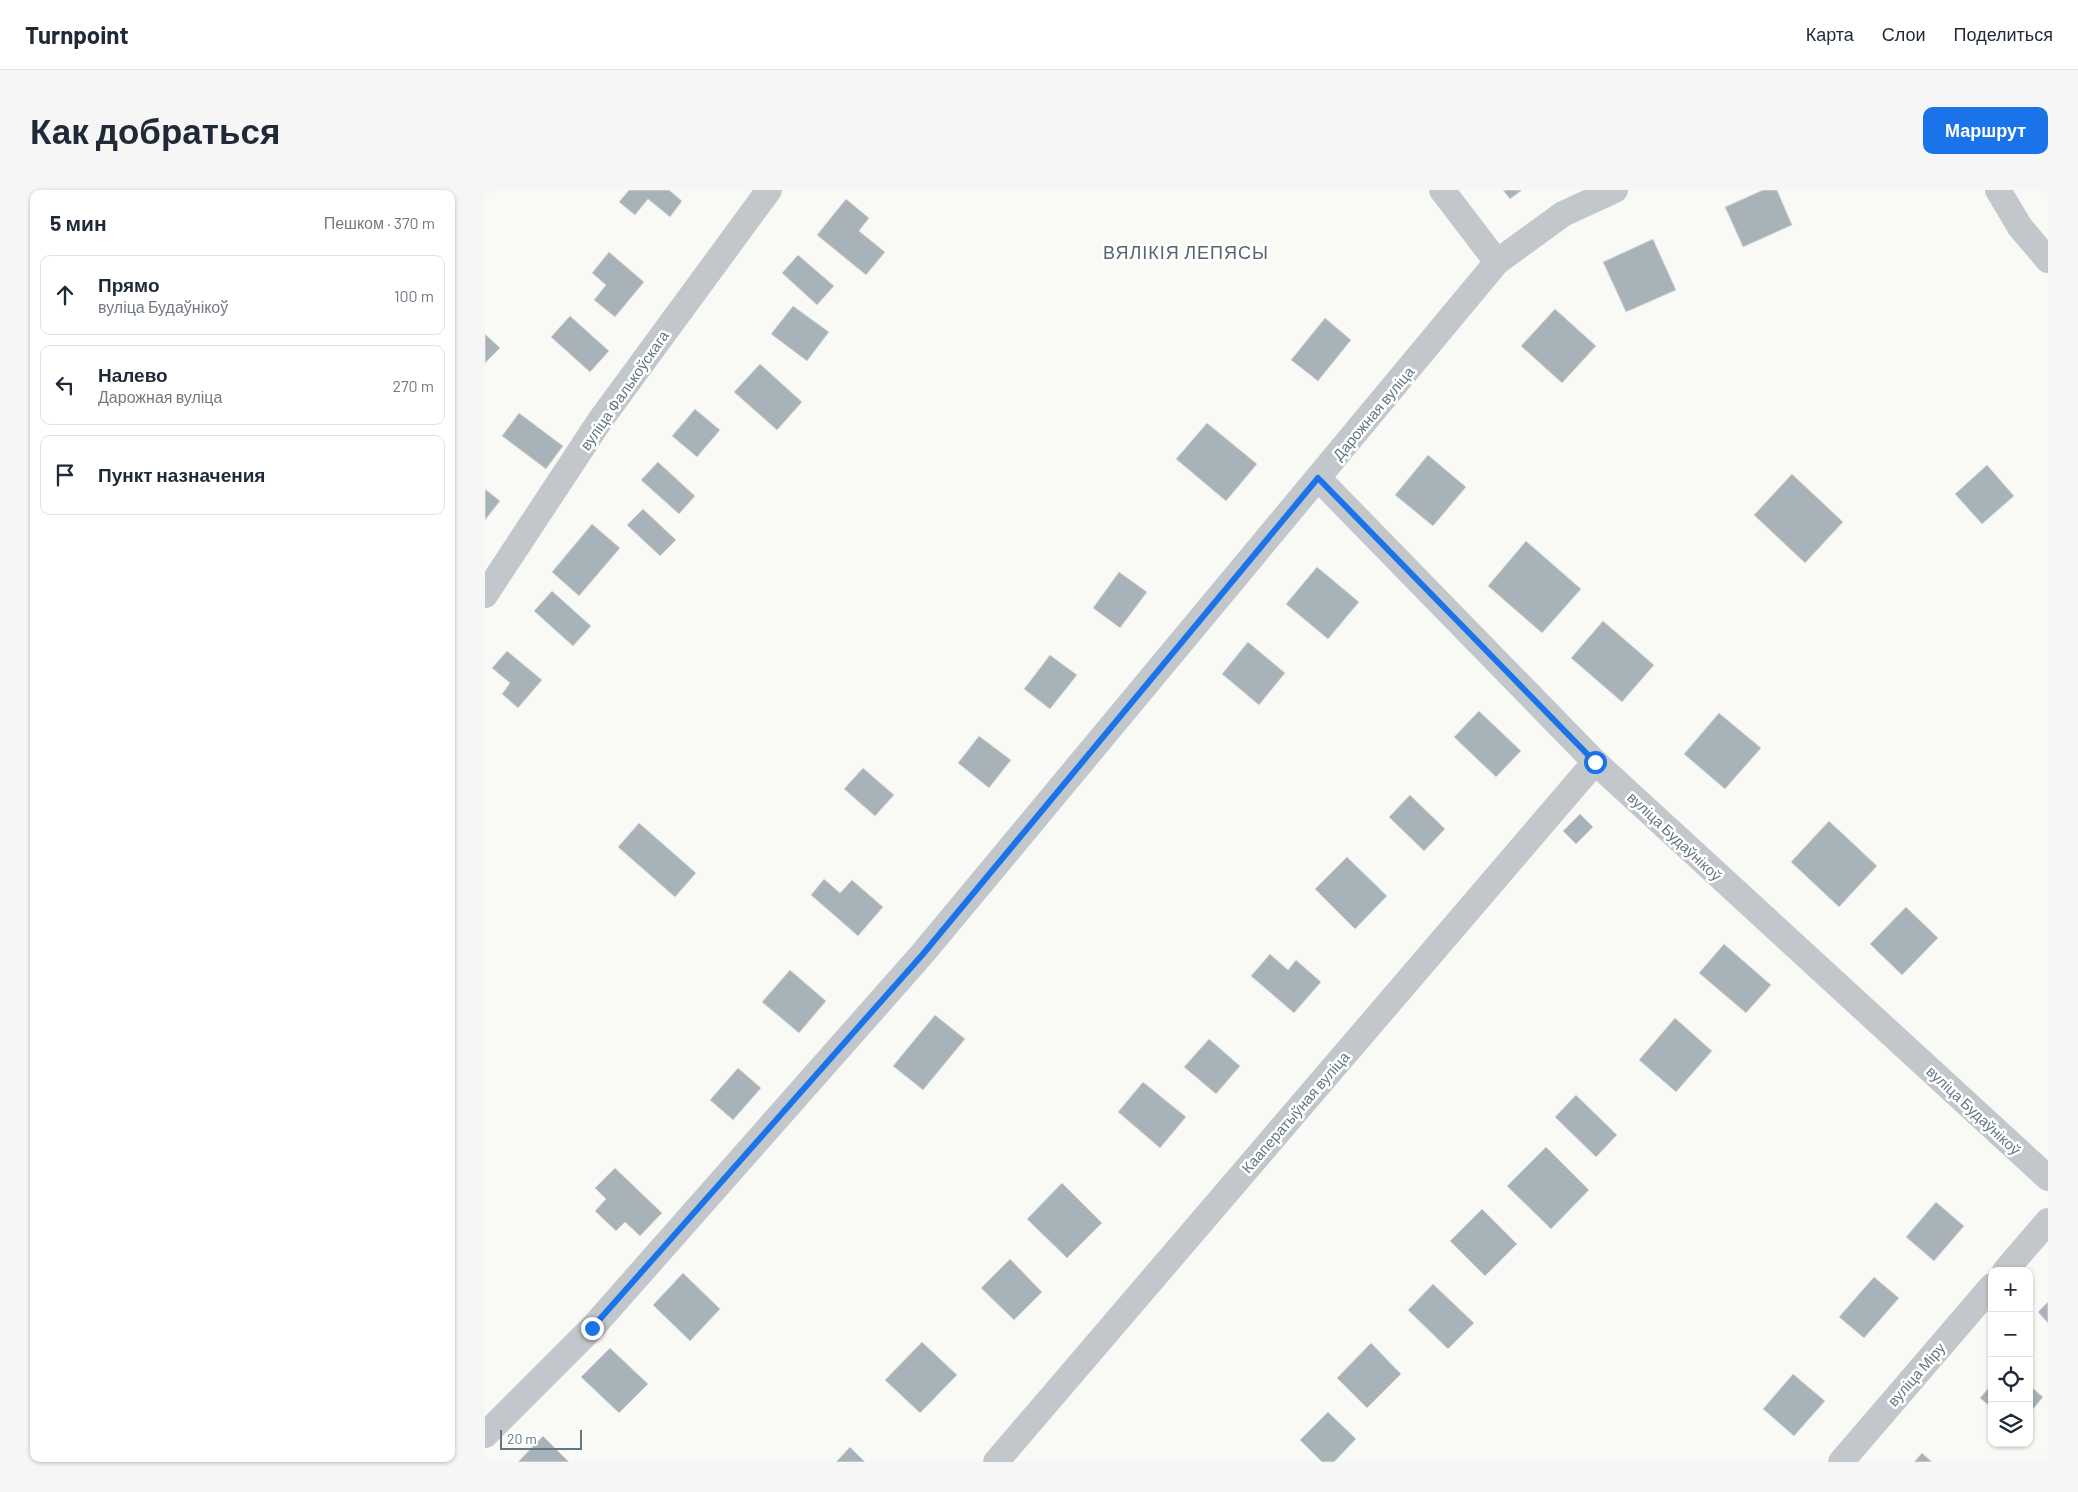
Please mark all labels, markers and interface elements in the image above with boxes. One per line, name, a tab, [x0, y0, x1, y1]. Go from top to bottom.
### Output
text: Turnpoint	[25, 20, 129, 49]
text: Карта	[1806, 23, 1854, 45]
text: Слои	[1882, 23, 1926, 45]
text: Поделиться	[1954, 23, 2053, 45]
button: Маршрут	[1923, 107, 2048, 154]
text: Как добраться	[30, 109, 280, 151]
text: 5 мин	[50, 210, 107, 235]
text: Пешком · 370 m	[324, 213, 435, 232]
district label: ВЯЛІКІЯ ЛЕПЯСЫ	[1103, 241, 1269, 263]
text: Прямо	[98, 273, 160, 296]
icon: ahead	[51, 281, 79, 309]
text: 100 m	[394, 286, 434, 305]
text: вуліца Будаўнікоў	[98, 297, 228, 316]
street label: вуліца Фалькоўскага	[576, 326, 672, 453]
street label: Дарожная вуліца	[1329, 362, 1418, 463]
text: Налево	[98, 363, 168, 386]
icon: left	[51, 371, 79, 399]
text: 270 m	[392, 376, 434, 395]
text: Дарожная вуліца	[98, 387, 222, 406]
icon: arrive	[51, 461, 79, 489]
text: Пункт назначения	[98, 463, 265, 486]
route start	[1584, 751, 1607, 774]
street label: вуліца Будаўнікоў	[1624, 788, 1726, 885]
street label: Кааператыўная вуліца	[1237, 1047, 1353, 1176]
street label: вуліца Будаўнікоў	[1923, 1062, 2025, 1159]
map controls	[1988, 1267, 2033, 1447]
button: +	[1988, 1267, 2033, 1312]
button: −	[1988, 1312, 2033, 1357]
route end	[581, 1317, 604, 1340]
street label: вуліца Міру	[1884, 1338, 1949, 1409]
button: locate	[1988, 1357, 2033, 1402]
button: layers	[1988, 1402, 2033, 1447]
scale bar	[500, 1427, 583, 1450]
text: 20 m	[507, 1430, 537, 1447]

